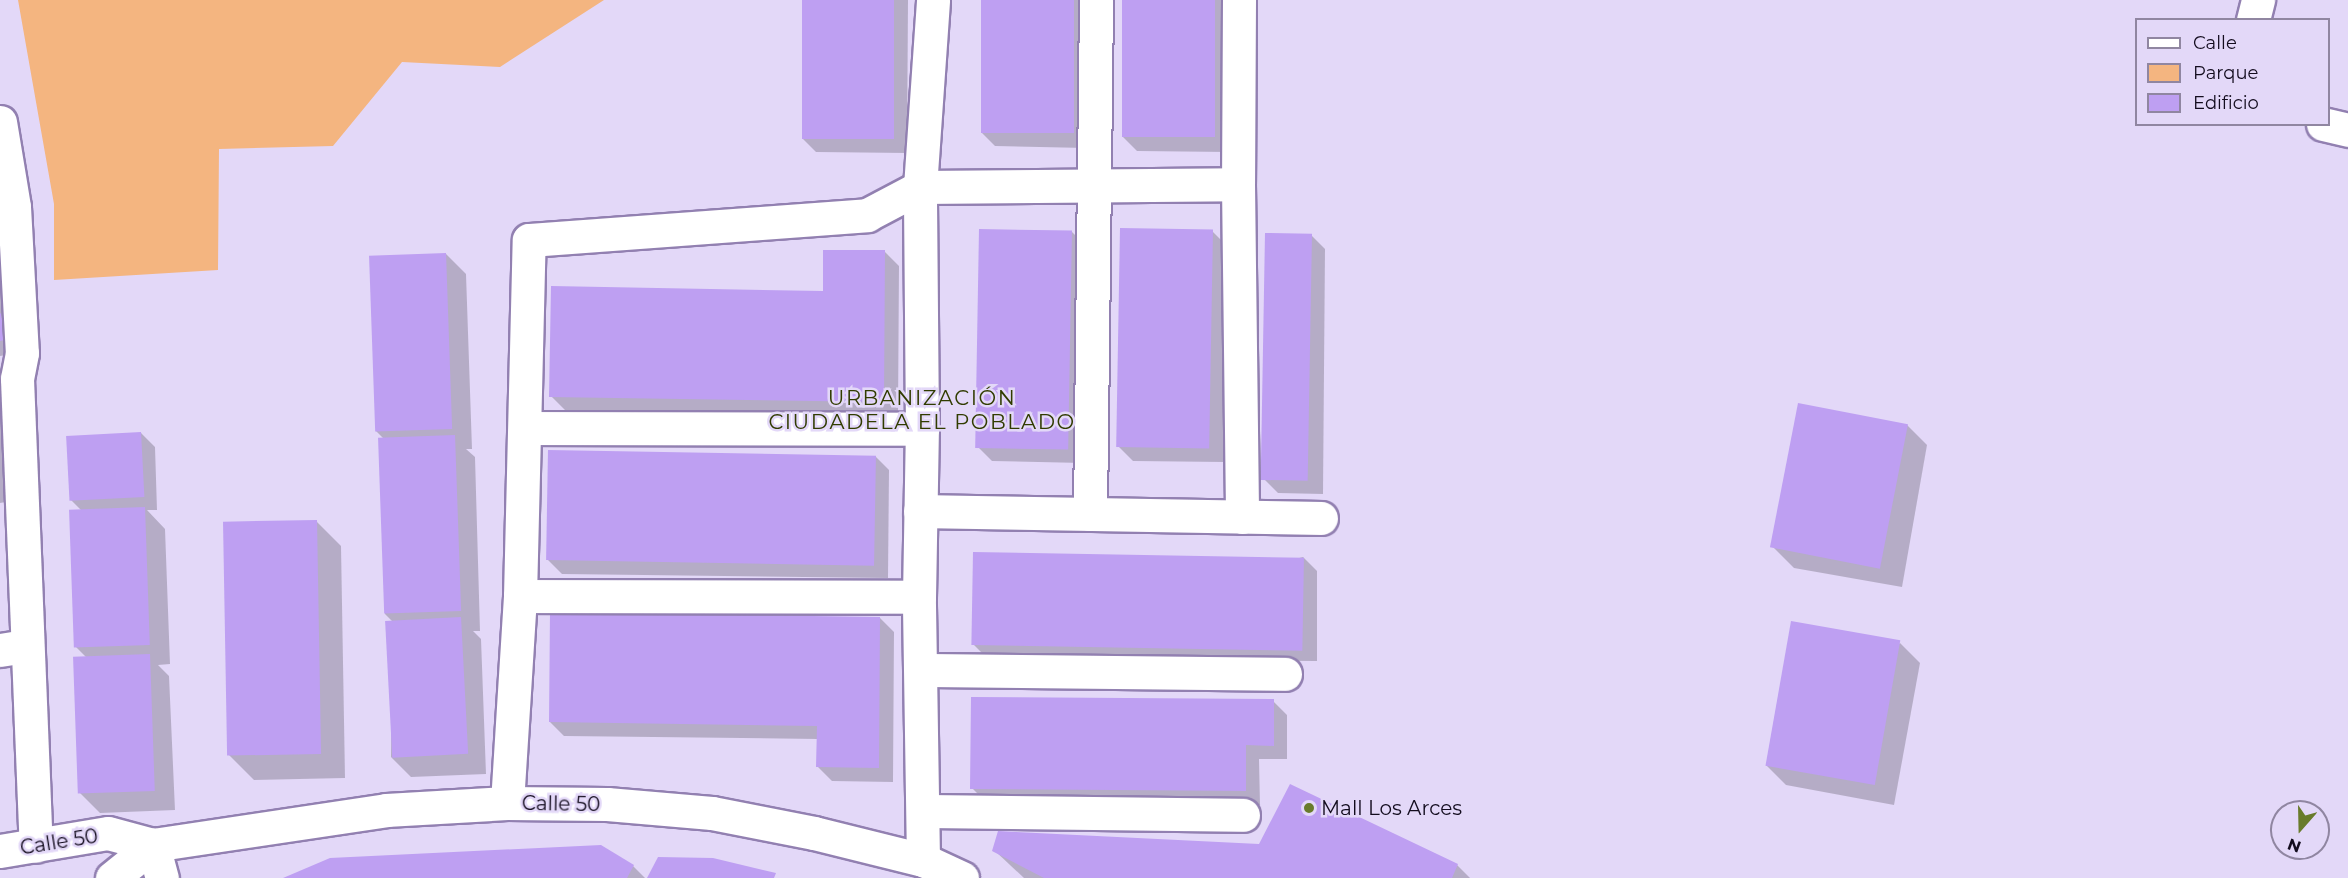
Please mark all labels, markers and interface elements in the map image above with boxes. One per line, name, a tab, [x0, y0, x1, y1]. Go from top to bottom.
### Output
legend	[2135, 18, 2330, 126]
text: Calle	[2193, 32, 2237, 54]
text: Parque	[2193, 62, 2258, 84]
text: Edificio	[2193, 92, 2259, 114]
district label: URBANIZACIÓN CIUDADELA EL POBLADO	[768, 385, 1076, 435]
street label: Calle 50	[522, 791, 600, 817]
place label: Mall Los Arces	[1321, 796, 1462, 820]
north arrow	[2270, 800, 2330, 860]
marker: Mall Los Arces	[1302, 801, 1316, 815]
street label: Calle 50	[18, 824, 100, 860]
text: N	[2285, 834, 2304, 857]

